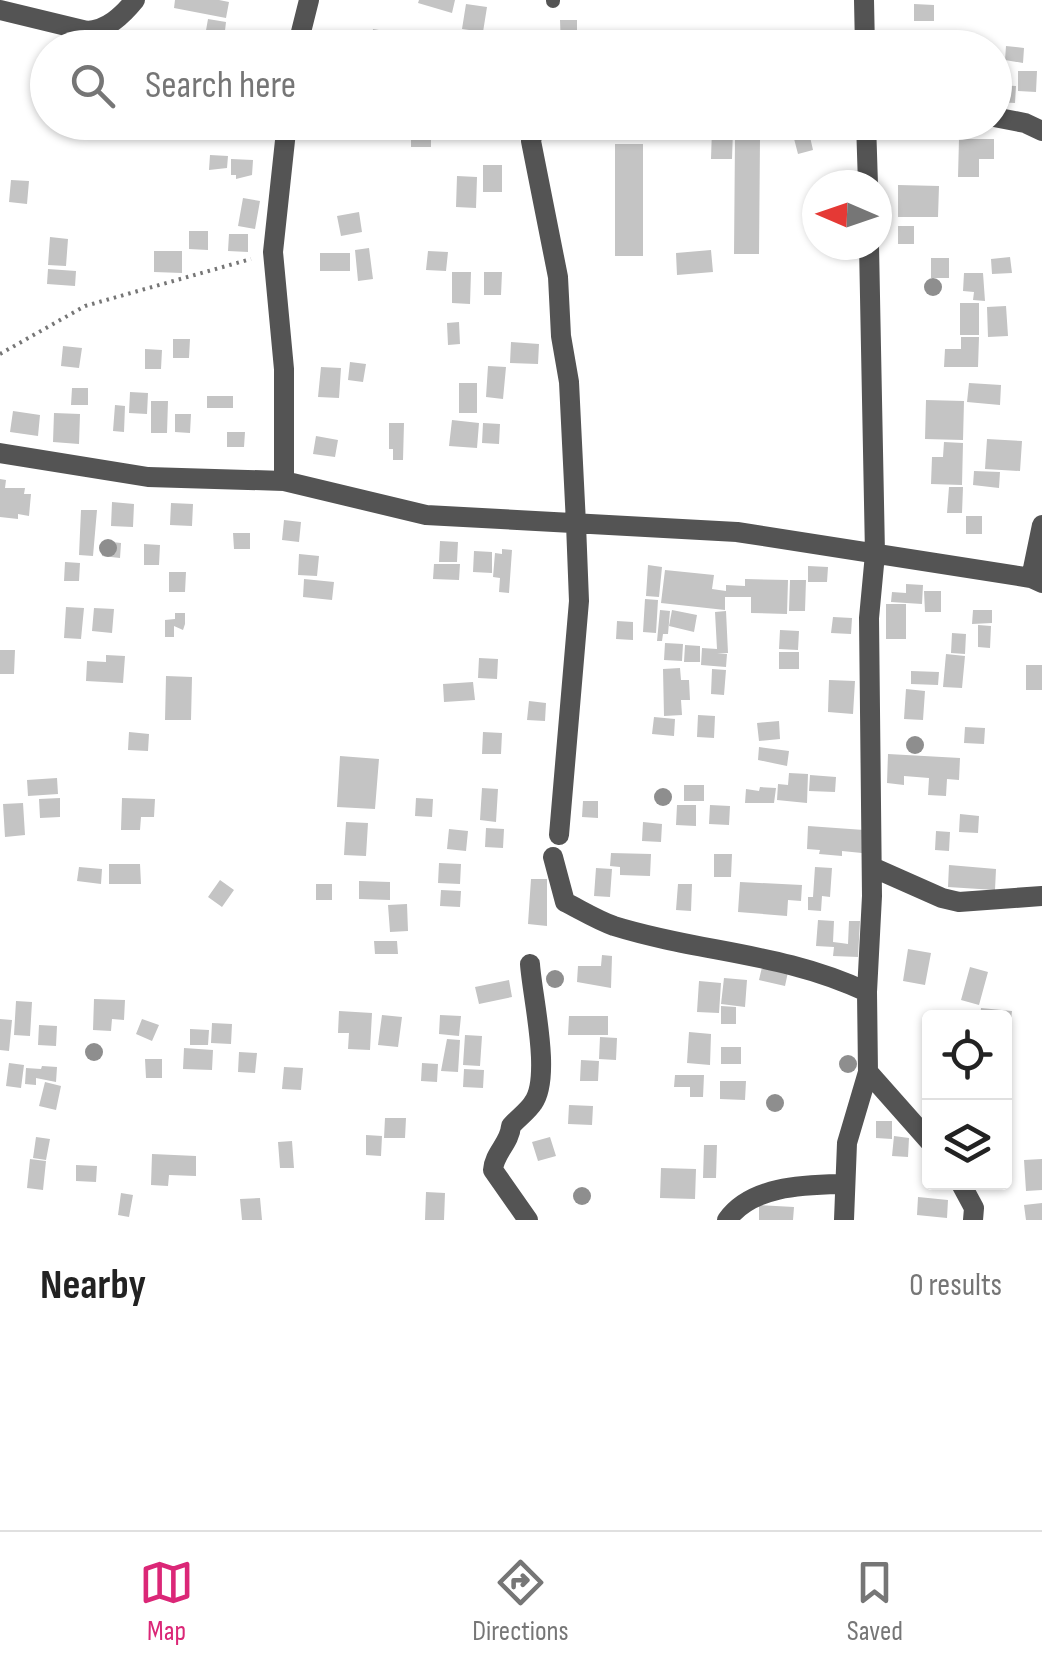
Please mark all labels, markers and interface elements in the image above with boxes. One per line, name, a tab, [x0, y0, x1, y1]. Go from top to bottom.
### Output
search box	[30, 30, 1012, 140]
icon: search	[65, 58, 120, 113]
text: Search here	[145, 63, 296, 108]
north arrow	[802, 170, 892, 260]
map controls	[922, 1010, 1012, 1190]
button: locate	[922, 1010, 1012, 1100]
button: layers	[922, 1100, 1012, 1190]
text: Nearby	[40, 1260, 146, 1311]
text: 0 results	[909, 1266, 1002, 1305]
tab: Map	[139, 1555, 194, 1648]
tab: Directions	[472, 1555, 569, 1648]
tab: Saved	[847, 1555, 903, 1648]

